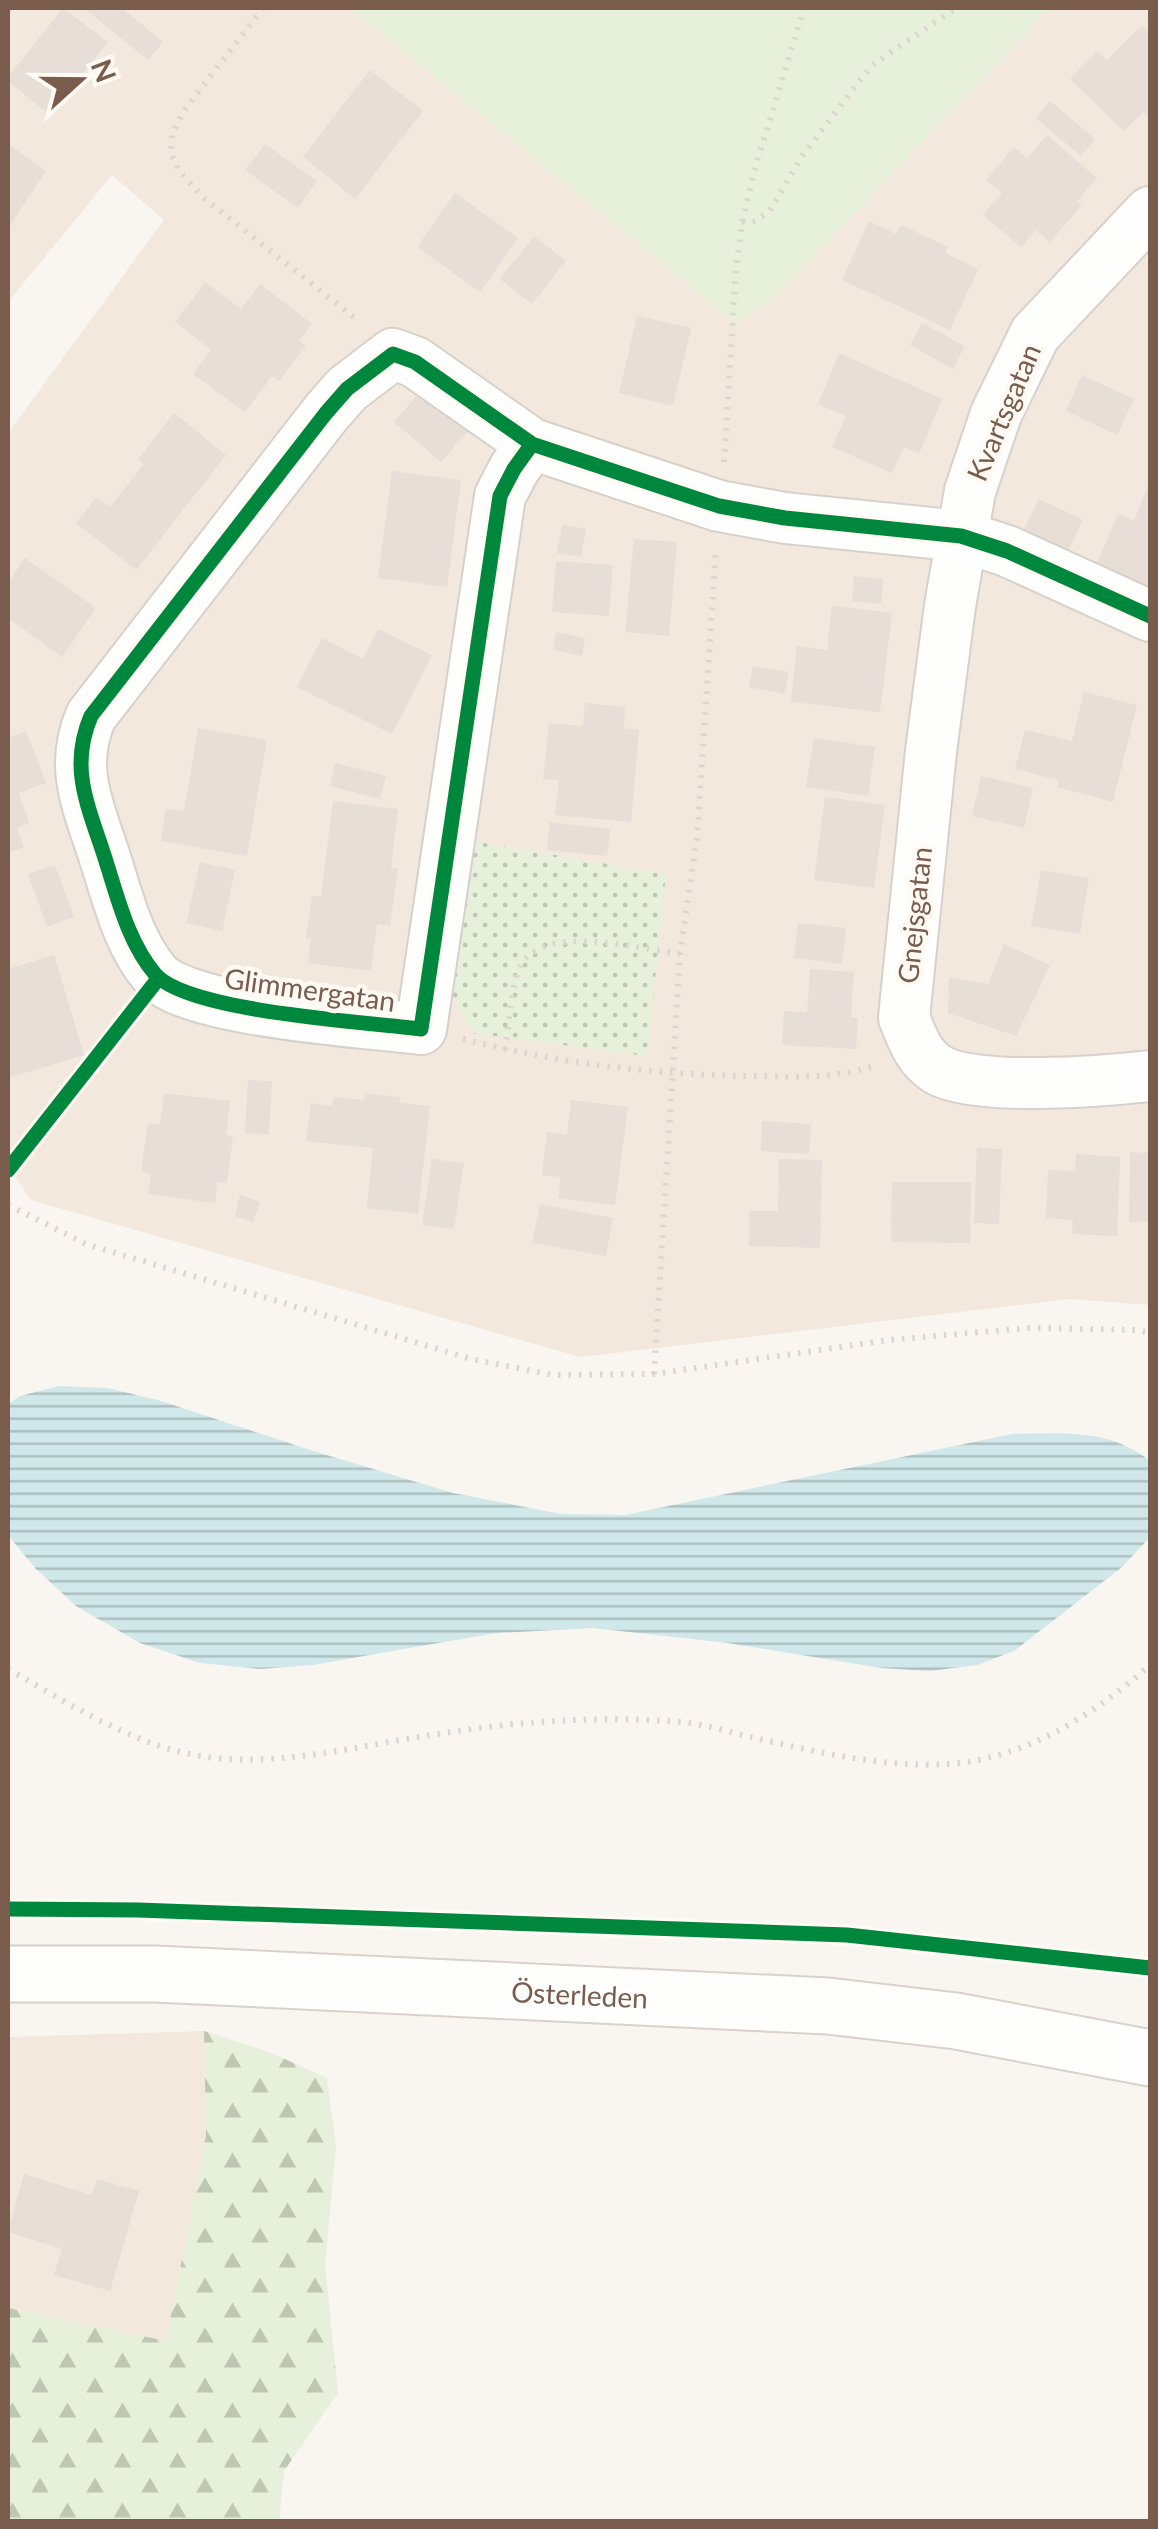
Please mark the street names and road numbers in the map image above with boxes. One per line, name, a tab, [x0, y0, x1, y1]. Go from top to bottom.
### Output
street label: Kvartsgatan	[959, 338, 1047, 486]
street label: Gnejsgatan	[890, 845, 938, 985]
street label: Glimmergatan	[222, 960, 398, 1018]
street label: Österleden	[510, 1974, 649, 2014]

